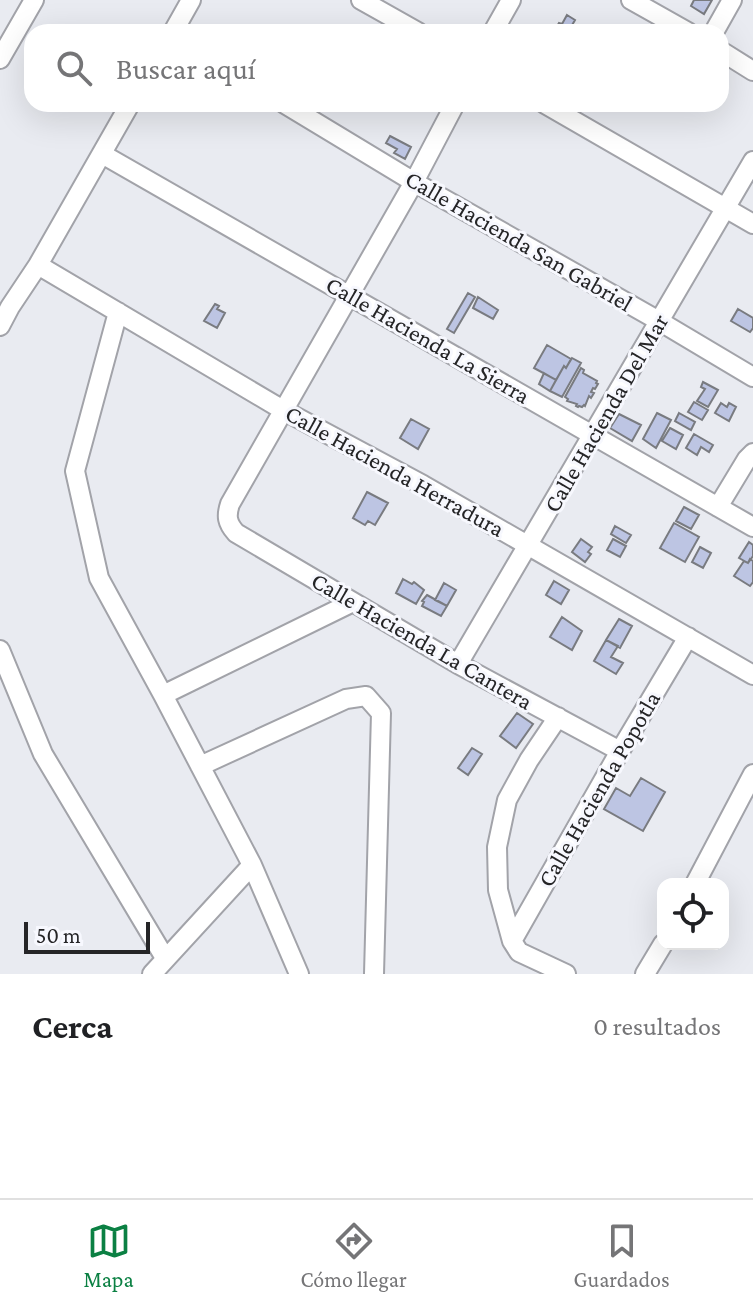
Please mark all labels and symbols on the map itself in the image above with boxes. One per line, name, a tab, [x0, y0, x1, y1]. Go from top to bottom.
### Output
street label: Calle Hacienda San Gabriel	[401, 164, 638, 317]
street label: Calle Hacienda La Sierra	[322, 270, 535, 409]
street label: Calle Hacienda Del Mar	[538, 308, 674, 517]
street label: Calle Hacienda Herradura	[281, 399, 509, 542]
street label: Calle Hacienda La Cantera	[307, 566, 538, 715]
street label: Calle Hacienda Popotla	[532, 686, 665, 891]
scale bar	[24, 918, 150, 954]

